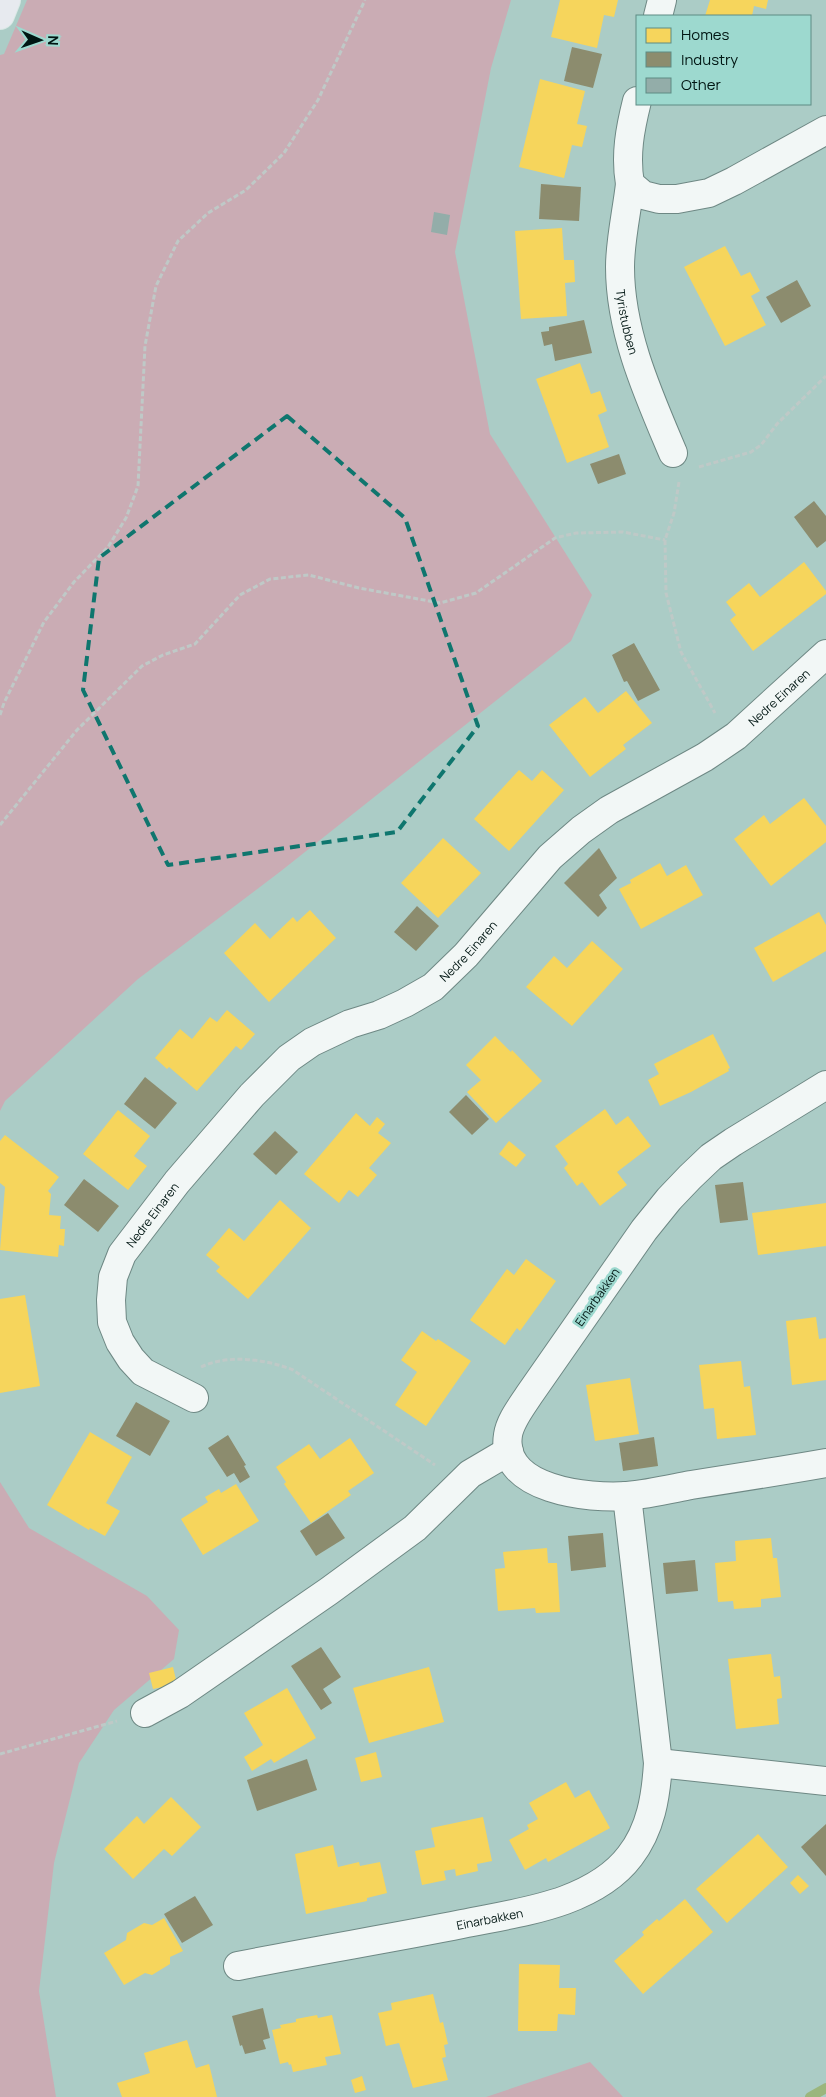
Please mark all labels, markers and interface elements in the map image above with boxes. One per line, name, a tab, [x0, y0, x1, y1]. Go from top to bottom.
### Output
north arrow	[15, 15, 65, 65]
legend	[636, 15, 811, 105]
text: Homes	[681, 24, 730, 45]
text: N	[44, 35, 63, 46]
text: Industry	[681, 49, 738, 70]
text: Other	[681, 74, 722, 95]
street label: Tyristubben	[613, 288, 643, 356]
street label: Nedre Einaren	[744, 665, 813, 730]
street label: Nedre Einaren	[435, 917, 501, 985]
street label: Nedre Einaren	[122, 1179, 182, 1251]
street label: Einarbakken	[571, 1265, 623, 1329]
street label: Einarbakken	[455, 1904, 524, 1933]

